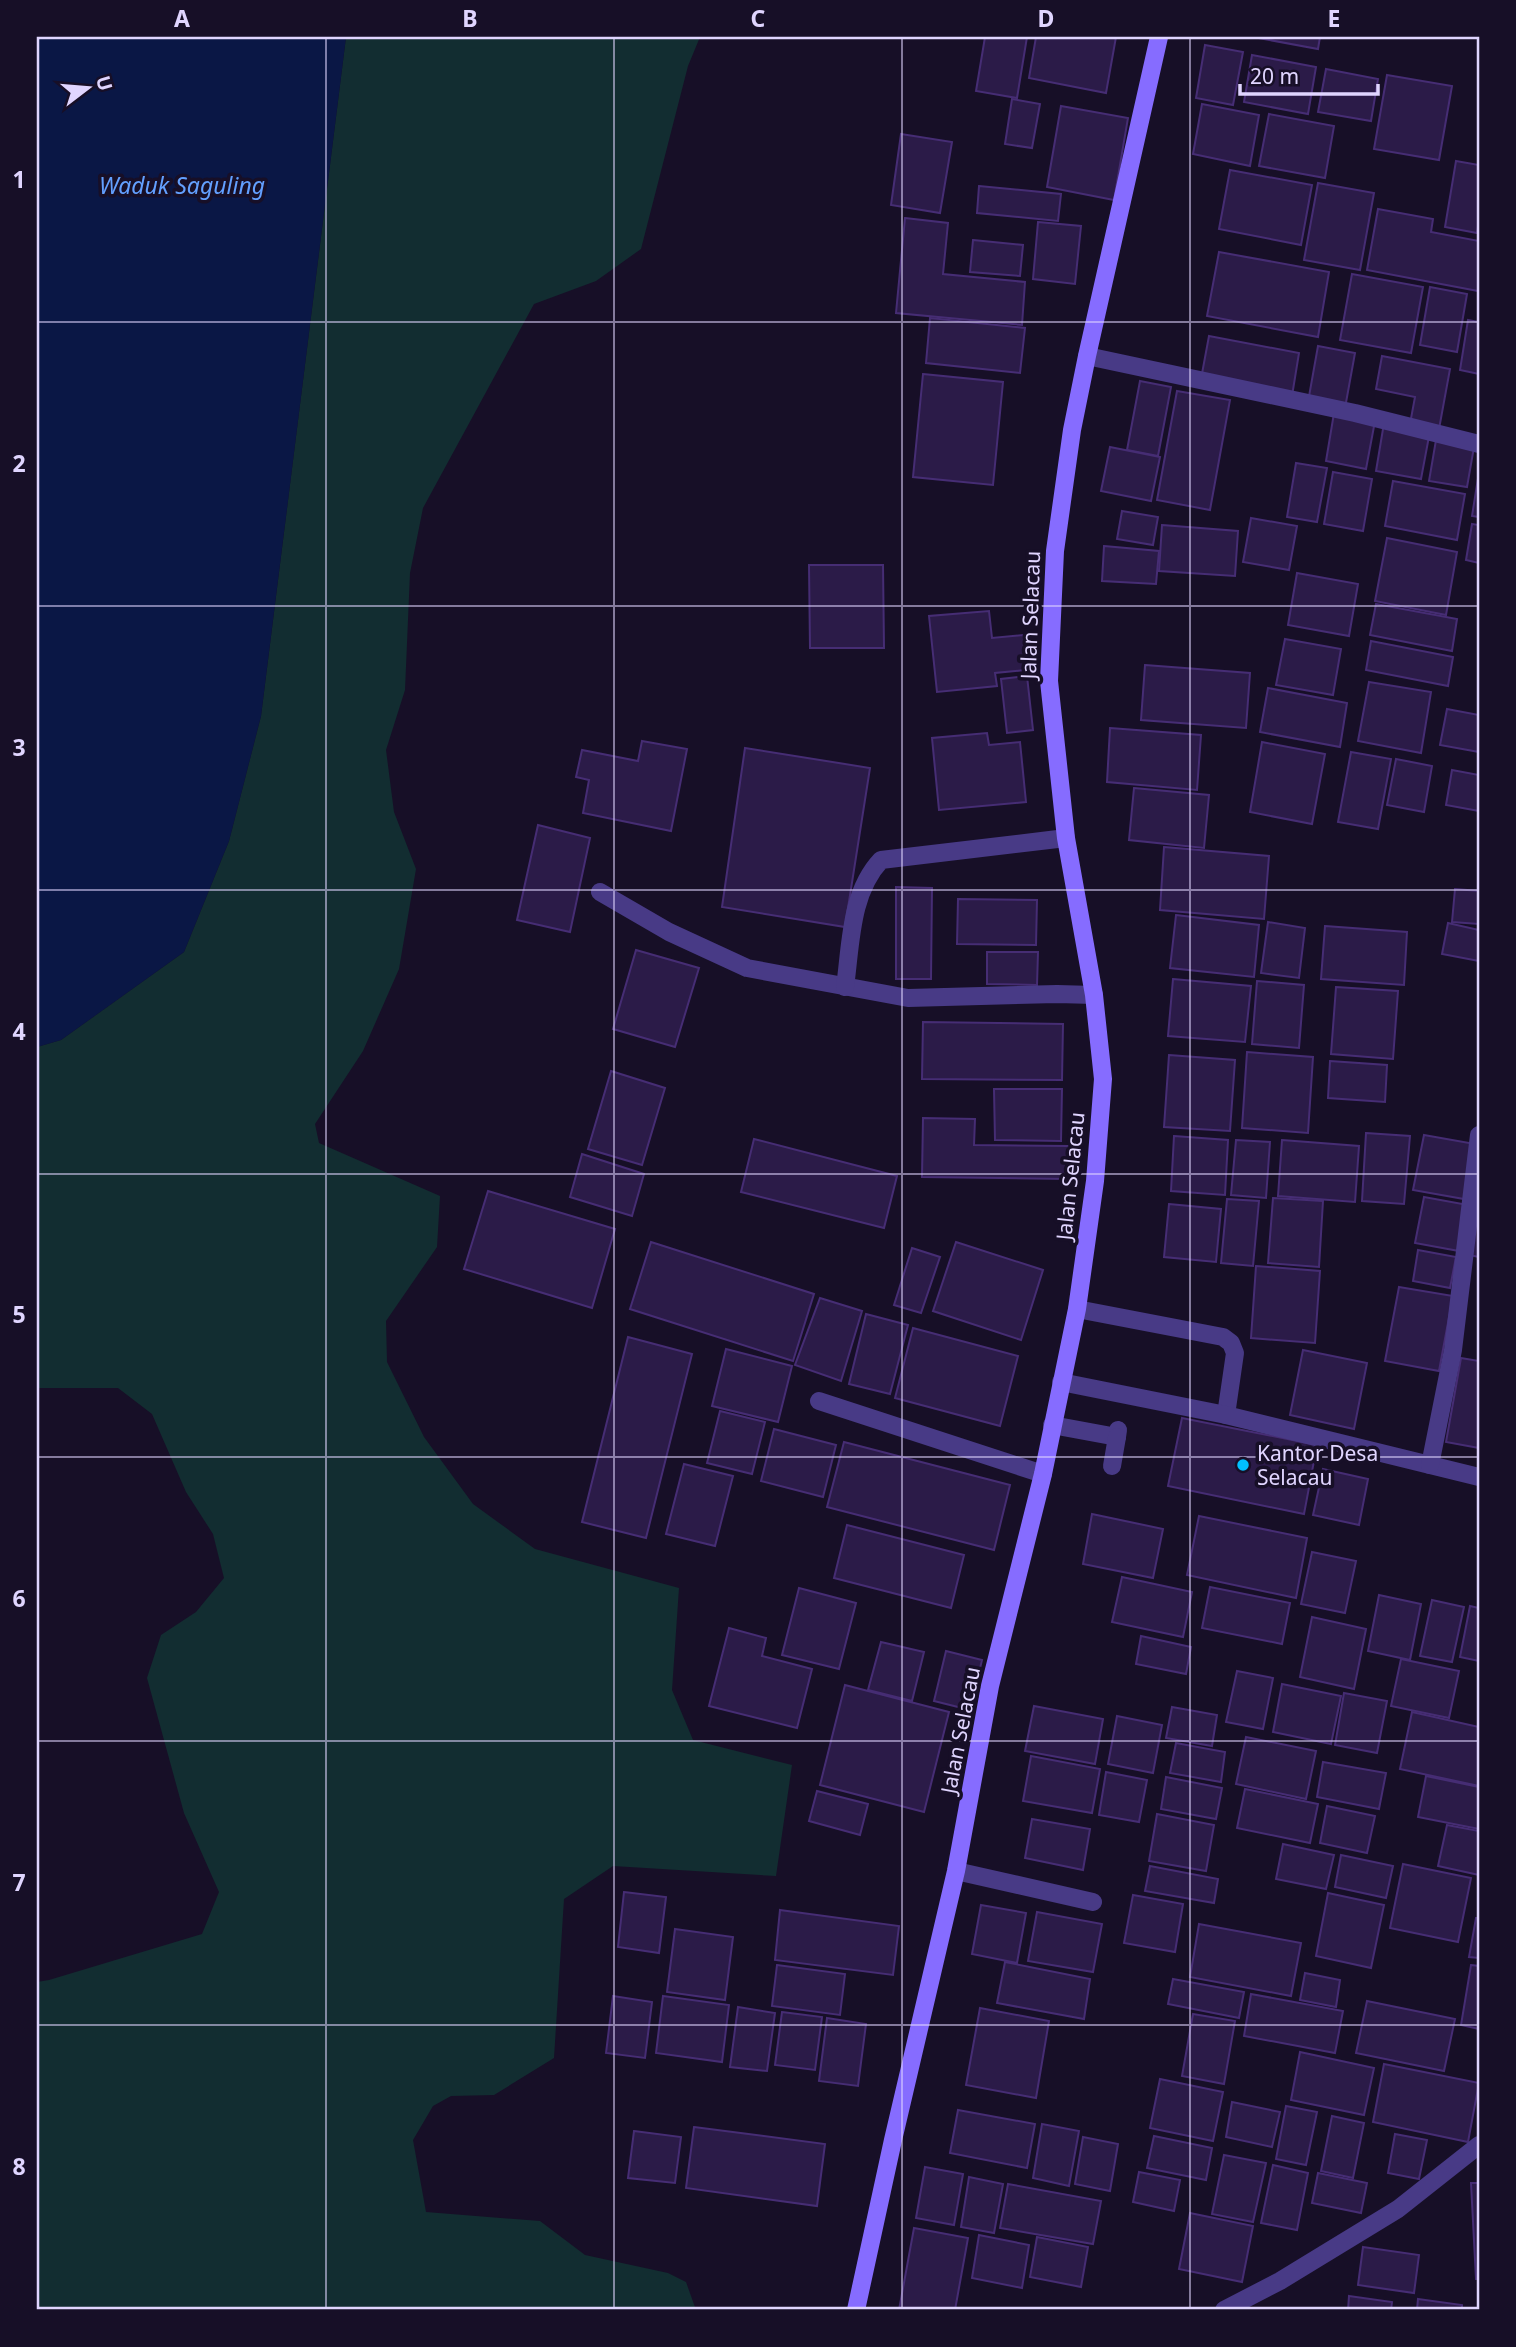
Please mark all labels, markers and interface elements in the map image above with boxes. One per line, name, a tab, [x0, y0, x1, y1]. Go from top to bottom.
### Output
text: A	[174, 2, 190, 34]
text: B	[462, 2, 478, 34]
text: C	[751, 2, 766, 34]
text: D	[1038, 2, 1054, 34]
text: E	[1328, 2, 1340, 34]
north arrow	[52, 52, 122, 122]
scale bar	[1240, 52, 1378, 96]
text: 20 m	[1250, 62, 1299, 90]
text: U	[90, 73, 119, 94]
text: 1	[12, 163, 26, 195]
water label: Waduk Saguling	[99, 169, 265, 201]
text: 2	[12, 447, 26, 479]
street label: Jalan Selacau	[1014, 550, 1046, 682]
text: 3	[12, 731, 26, 763]
text: 4	[12, 1015, 26, 1047]
street label: Jalan Selacau	[1049, 1111, 1091, 1243]
text: 5	[12, 1298, 26, 1330]
place label: Kantor Desa Selacau	[1257, 1439, 1378, 1491]
marker: Kantor Desa Selacau	[1235, 1457, 1251, 1473]
text: 6	[12, 1582, 26, 1614]
street label: Jalan Selacau	[934, 1664, 986, 1798]
text: 7	[12, 1866, 26, 1898]
text: 8	[12, 2150, 26, 2182]

